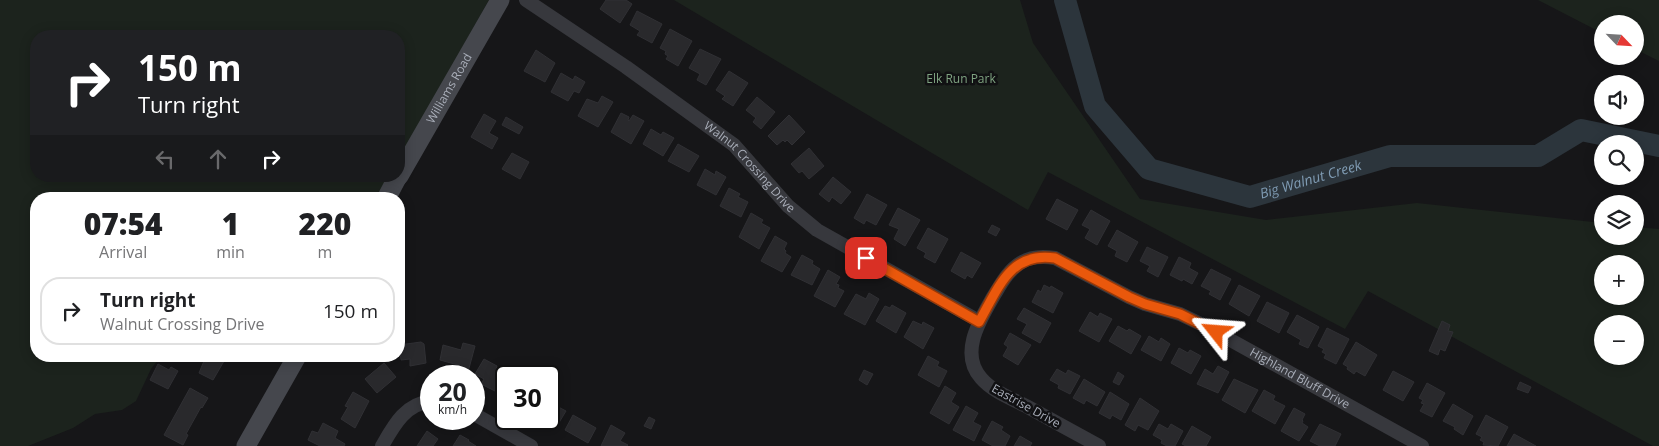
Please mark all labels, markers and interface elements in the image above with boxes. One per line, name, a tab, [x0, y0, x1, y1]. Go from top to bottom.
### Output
north arrow	[1594, 15, 1644, 65]
map controls	[1594, 15, 1644, 365]
text: 150 m	[138, 44, 242, 91]
icon: right	[55, 50, 120, 115]
street label: Williams Road	[422, 50, 476, 126]
park label: Elk Run Park	[926, 70, 996, 87]
button: sound	[1594, 75, 1644, 125]
text: Turn right	[138, 89, 240, 119]
street label: Walnut Crossing Drive	[701, 117, 799, 217]
button: search	[1594, 135, 1644, 185]
icon: left	[151, 145, 179, 173]
icon: ahead	[204, 145, 232, 173]
icon: right	[257, 145, 285, 173]
water label: Big Walnut Creek	[1257, 155, 1365, 203]
button: layers	[1594, 195, 1644, 245]
text: 07:54	[84, 203, 163, 244]
text: 1	[222, 203, 239, 244]
text: 220	[299, 203, 351, 244]
pin	[845, 237, 887, 279]
text: Arrival	[99, 241, 147, 263]
text: min	[216, 241, 245, 263]
text: m	[318, 241, 332, 263]
icon: arrive	[852, 244, 880, 272]
button: +	[1594, 255, 1644, 305]
text: Turn right	[100, 287, 195, 313]
icon: right	[57, 297, 85, 325]
text: 150 m	[323, 298, 378, 324]
position arrow	[1189, 305, 1241, 357]
text: Walnut Crossing Drive	[100, 313, 265, 335]
button: −	[1594, 315, 1644, 365]
street label: Highland Bluff Drive	[1247, 343, 1353, 413]
speed limit sign: 30	[495, 365, 560, 430]
text: 20	[438, 374, 467, 408]
street label: Eastrise Drive	[989, 380, 1064, 432]
text: km/h	[438, 401, 467, 418]

